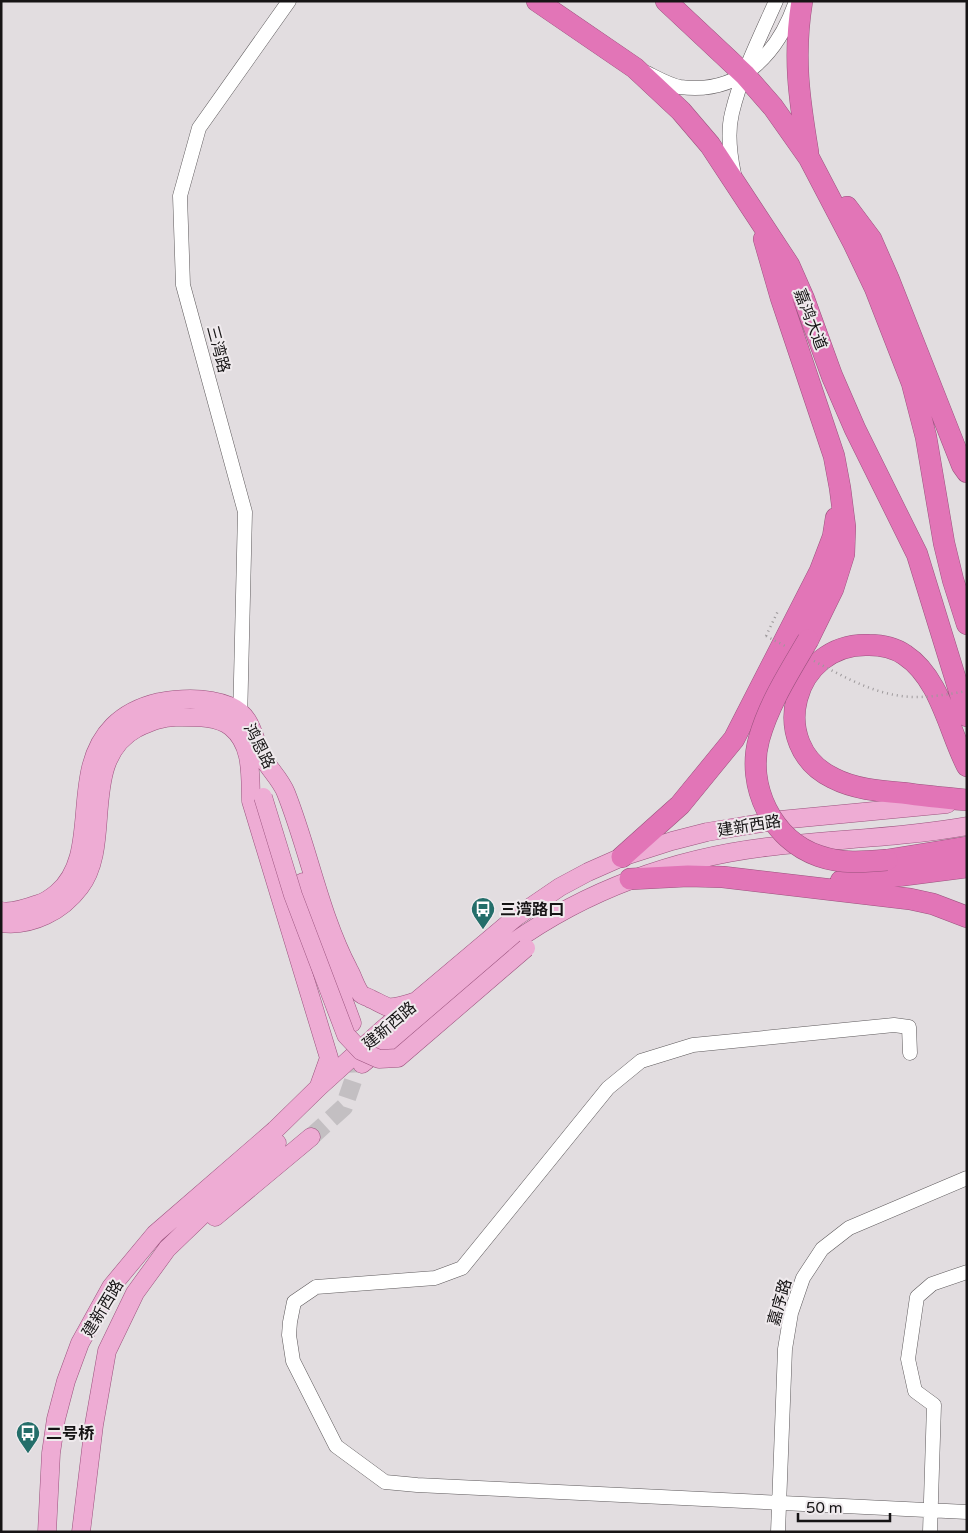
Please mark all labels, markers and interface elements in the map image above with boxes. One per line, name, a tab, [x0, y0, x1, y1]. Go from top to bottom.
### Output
street label: 嘉鸿大道	[789, 286, 831, 353]
street label: 三湾路	[202, 323, 234, 375]
street label: 鸿恩路	[239, 721, 279, 772]
street label: 建新西路	[716, 811, 782, 841]
bus stop icon: 三湾路口	[470, 896, 496, 930]
place label: 三湾路口	[500, 900, 564, 920]
street label: 建新西路	[359, 998, 421, 1054]
street label: 建新西路	[78, 1276, 128, 1341]
street label: 嘉序路	[764, 1276, 796, 1328]
bus stop icon: 二号桥	[15, 1420, 41, 1454]
place label: 二号桥	[46, 1424, 95, 1444]
scale bar	[798, 1490, 890, 1522]
text: 50 m	[806, 1499, 843, 1517]

